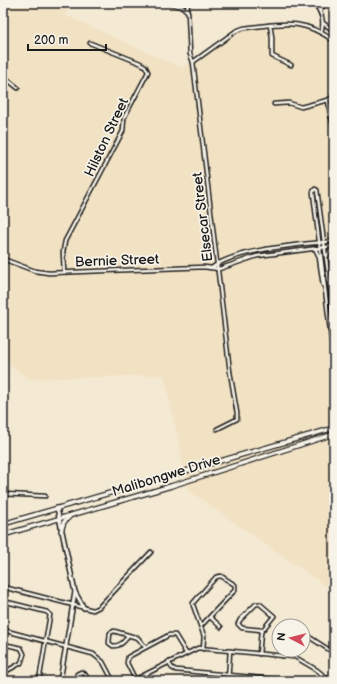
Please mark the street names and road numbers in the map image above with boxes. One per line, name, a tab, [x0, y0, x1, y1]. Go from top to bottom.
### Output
street label: Hilston Street	[81, 94, 132, 179]
street label: Elsecar Street	[188, 171, 216, 263]
street label: Bernie Street	[75, 251, 160, 270]
street label: Malibongwe Drive	[110, 451, 222, 500]

